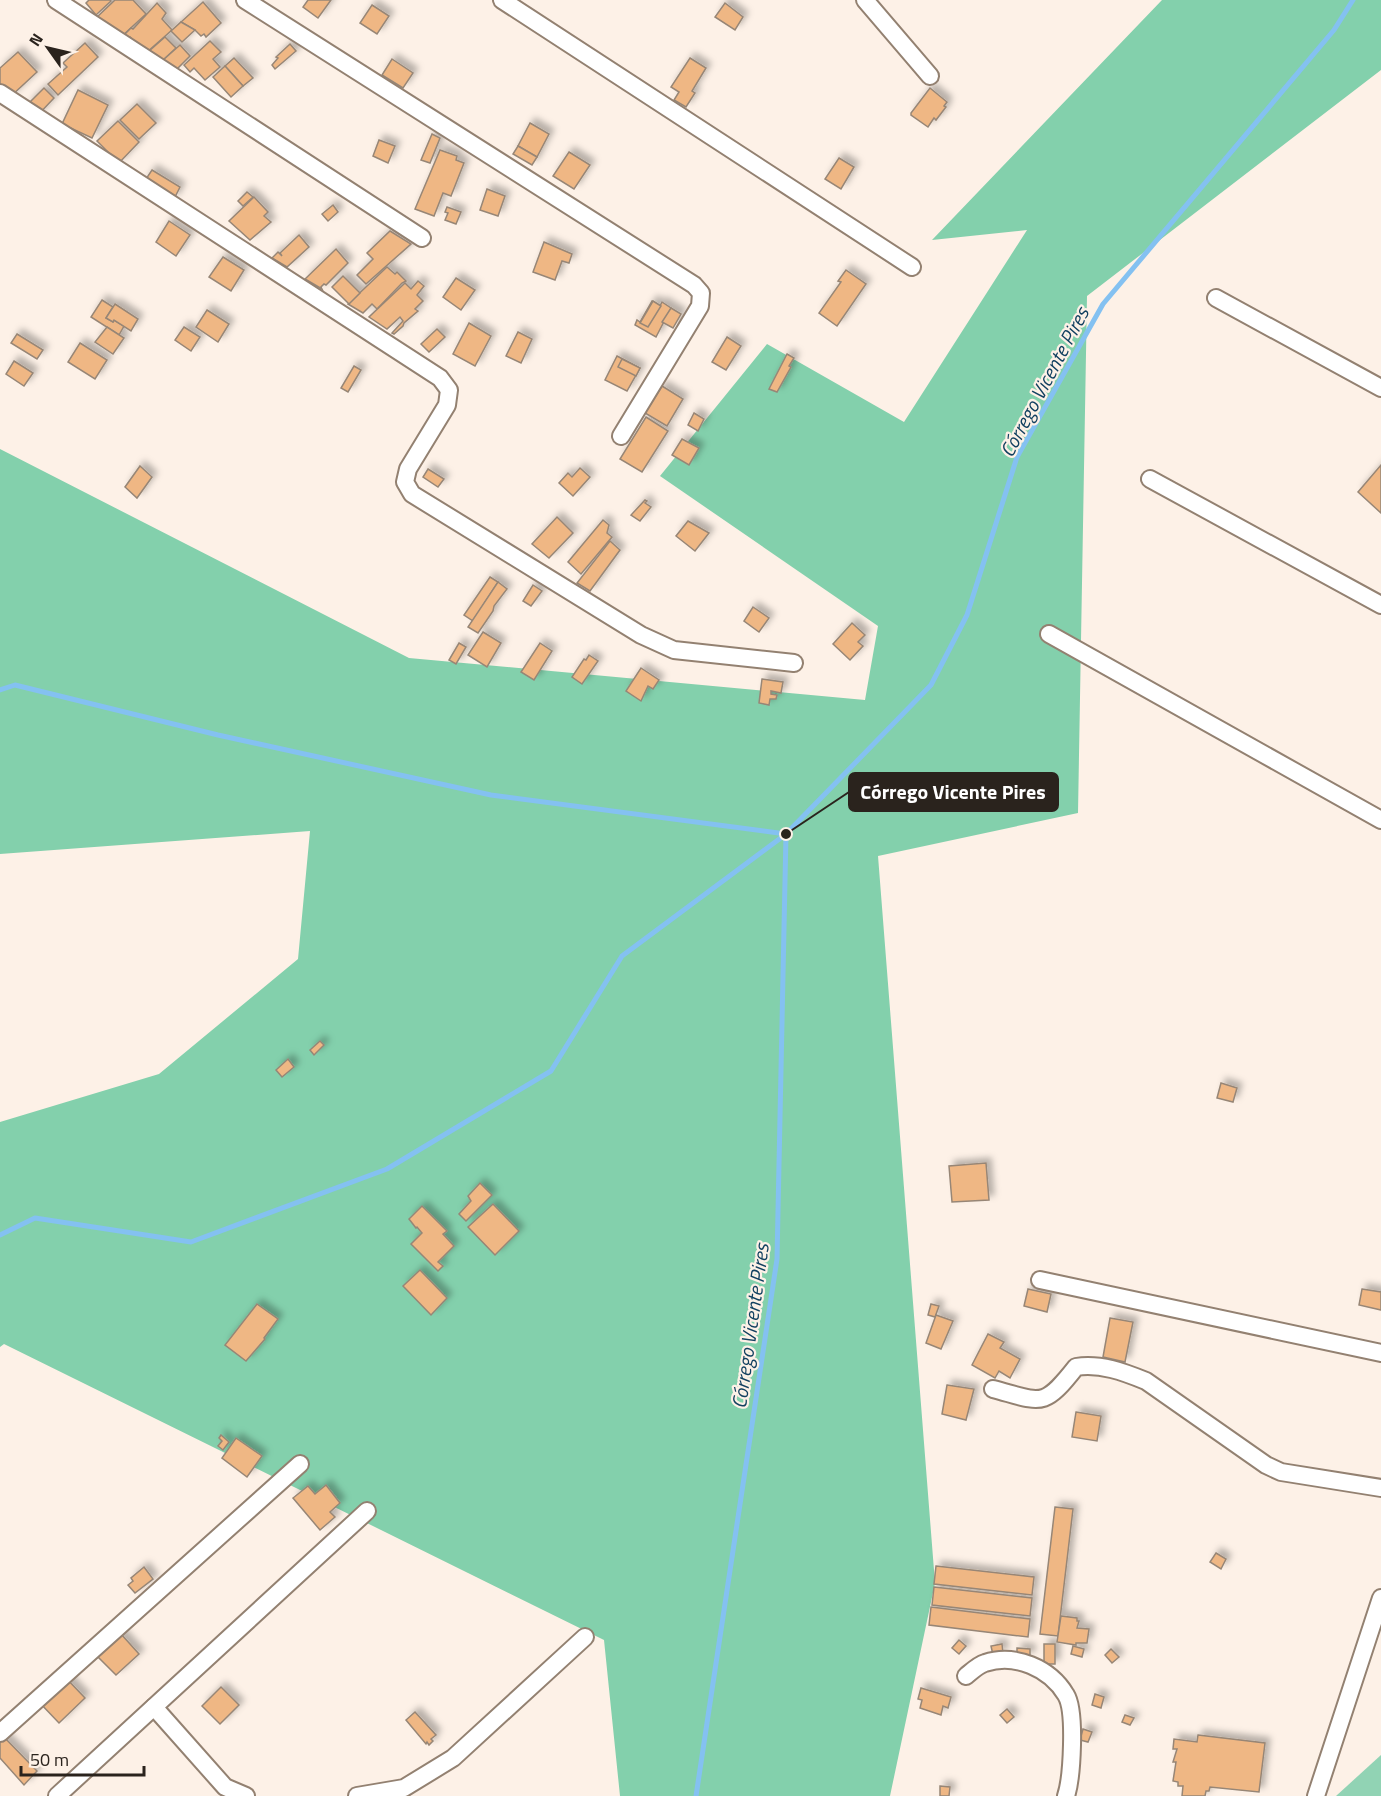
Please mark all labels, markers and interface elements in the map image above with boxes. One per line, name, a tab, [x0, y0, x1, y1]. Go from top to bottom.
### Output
north arrow	[18, 18, 78, 78]
text: N	[23, 28, 49, 51]
water label: Córrego Vicente Pires	[991, 300, 1097, 463]
callout: Córrego Vicente Pires	[849, 773, 1058, 811]
text: Córrego Vicente Pires	[860, 776, 1046, 807]
water label: Córrego Vicente Pires	[723, 1240, 777, 1410]
scale bar	[21, 1739, 144, 1777]
text: 50 m	[30, 1746, 69, 1773]

